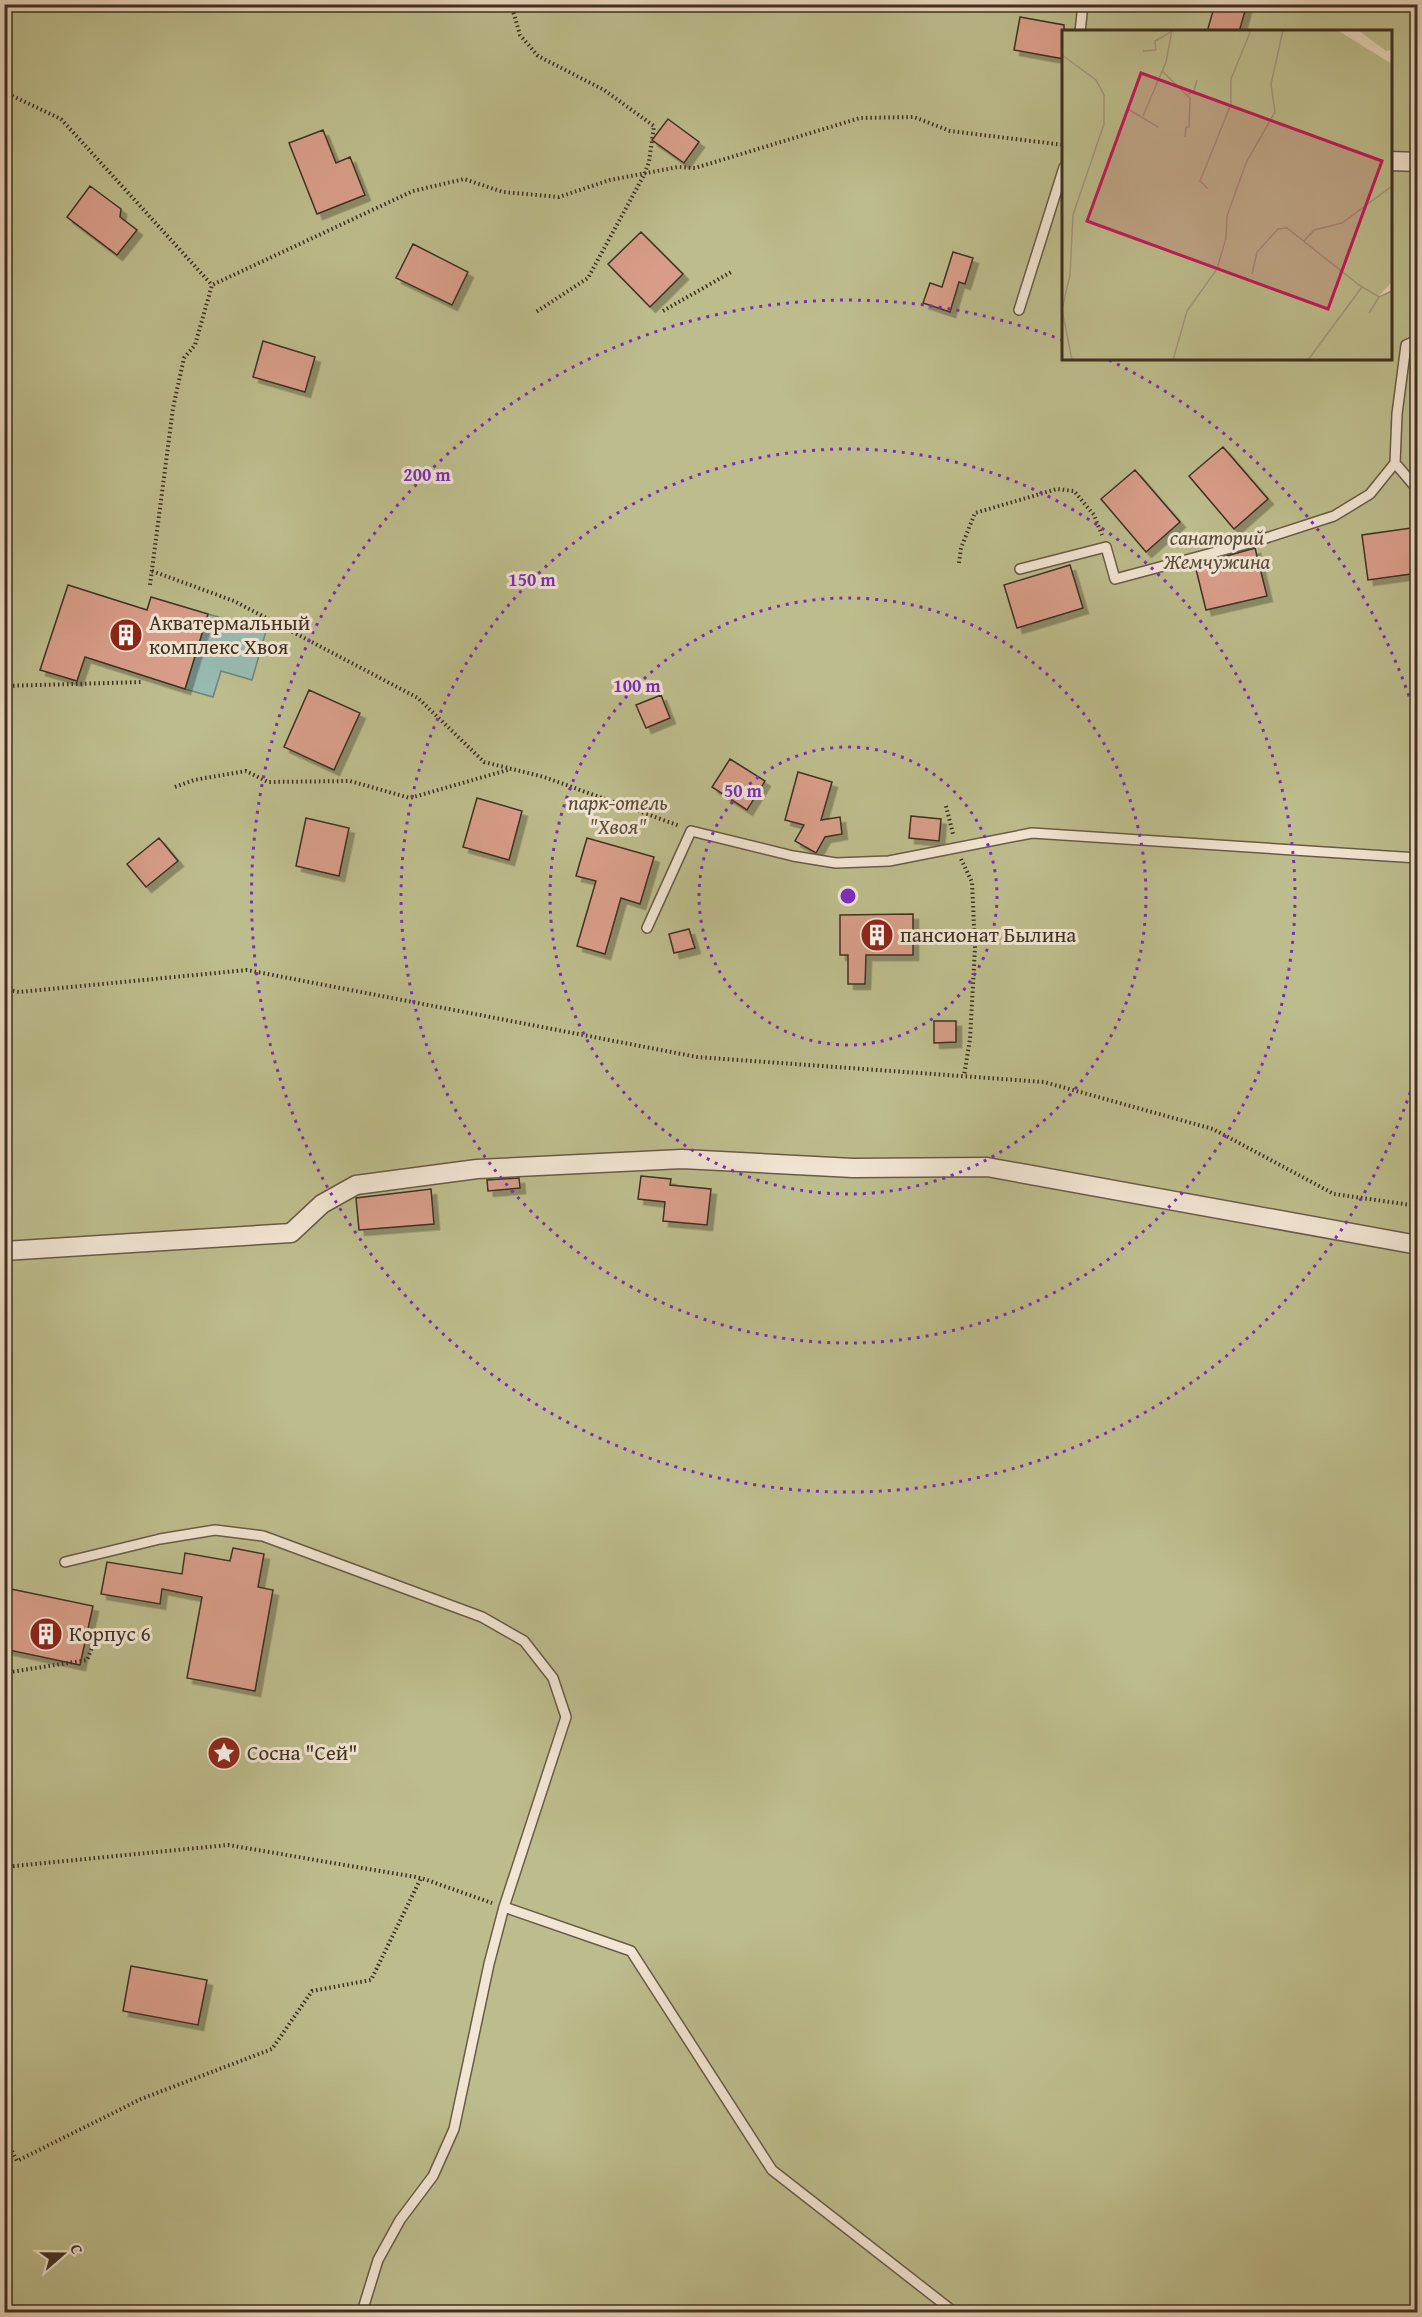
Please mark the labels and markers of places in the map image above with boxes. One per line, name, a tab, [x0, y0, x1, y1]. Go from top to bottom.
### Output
place label: Акватермальный комплекс Хвоя	[149, 607, 310, 662]
building icon: Акватермальный комплекс Хвоя	[108, 617, 144, 653]
centre of rings	[838, 886, 858, 906]
building icon: пансионат Былина	[859, 917, 895, 953]
place label: пансионат Былина	[900, 919, 1076, 950]
building icon: Корпус 6	[28, 1616, 64, 1652]
place label: Корпус 6	[69, 1618, 151, 1649]
place icon: Сосна "Сей"	[206, 1735, 242, 1771]
place label: Сосна "Сей"	[247, 1737, 357, 1768]

